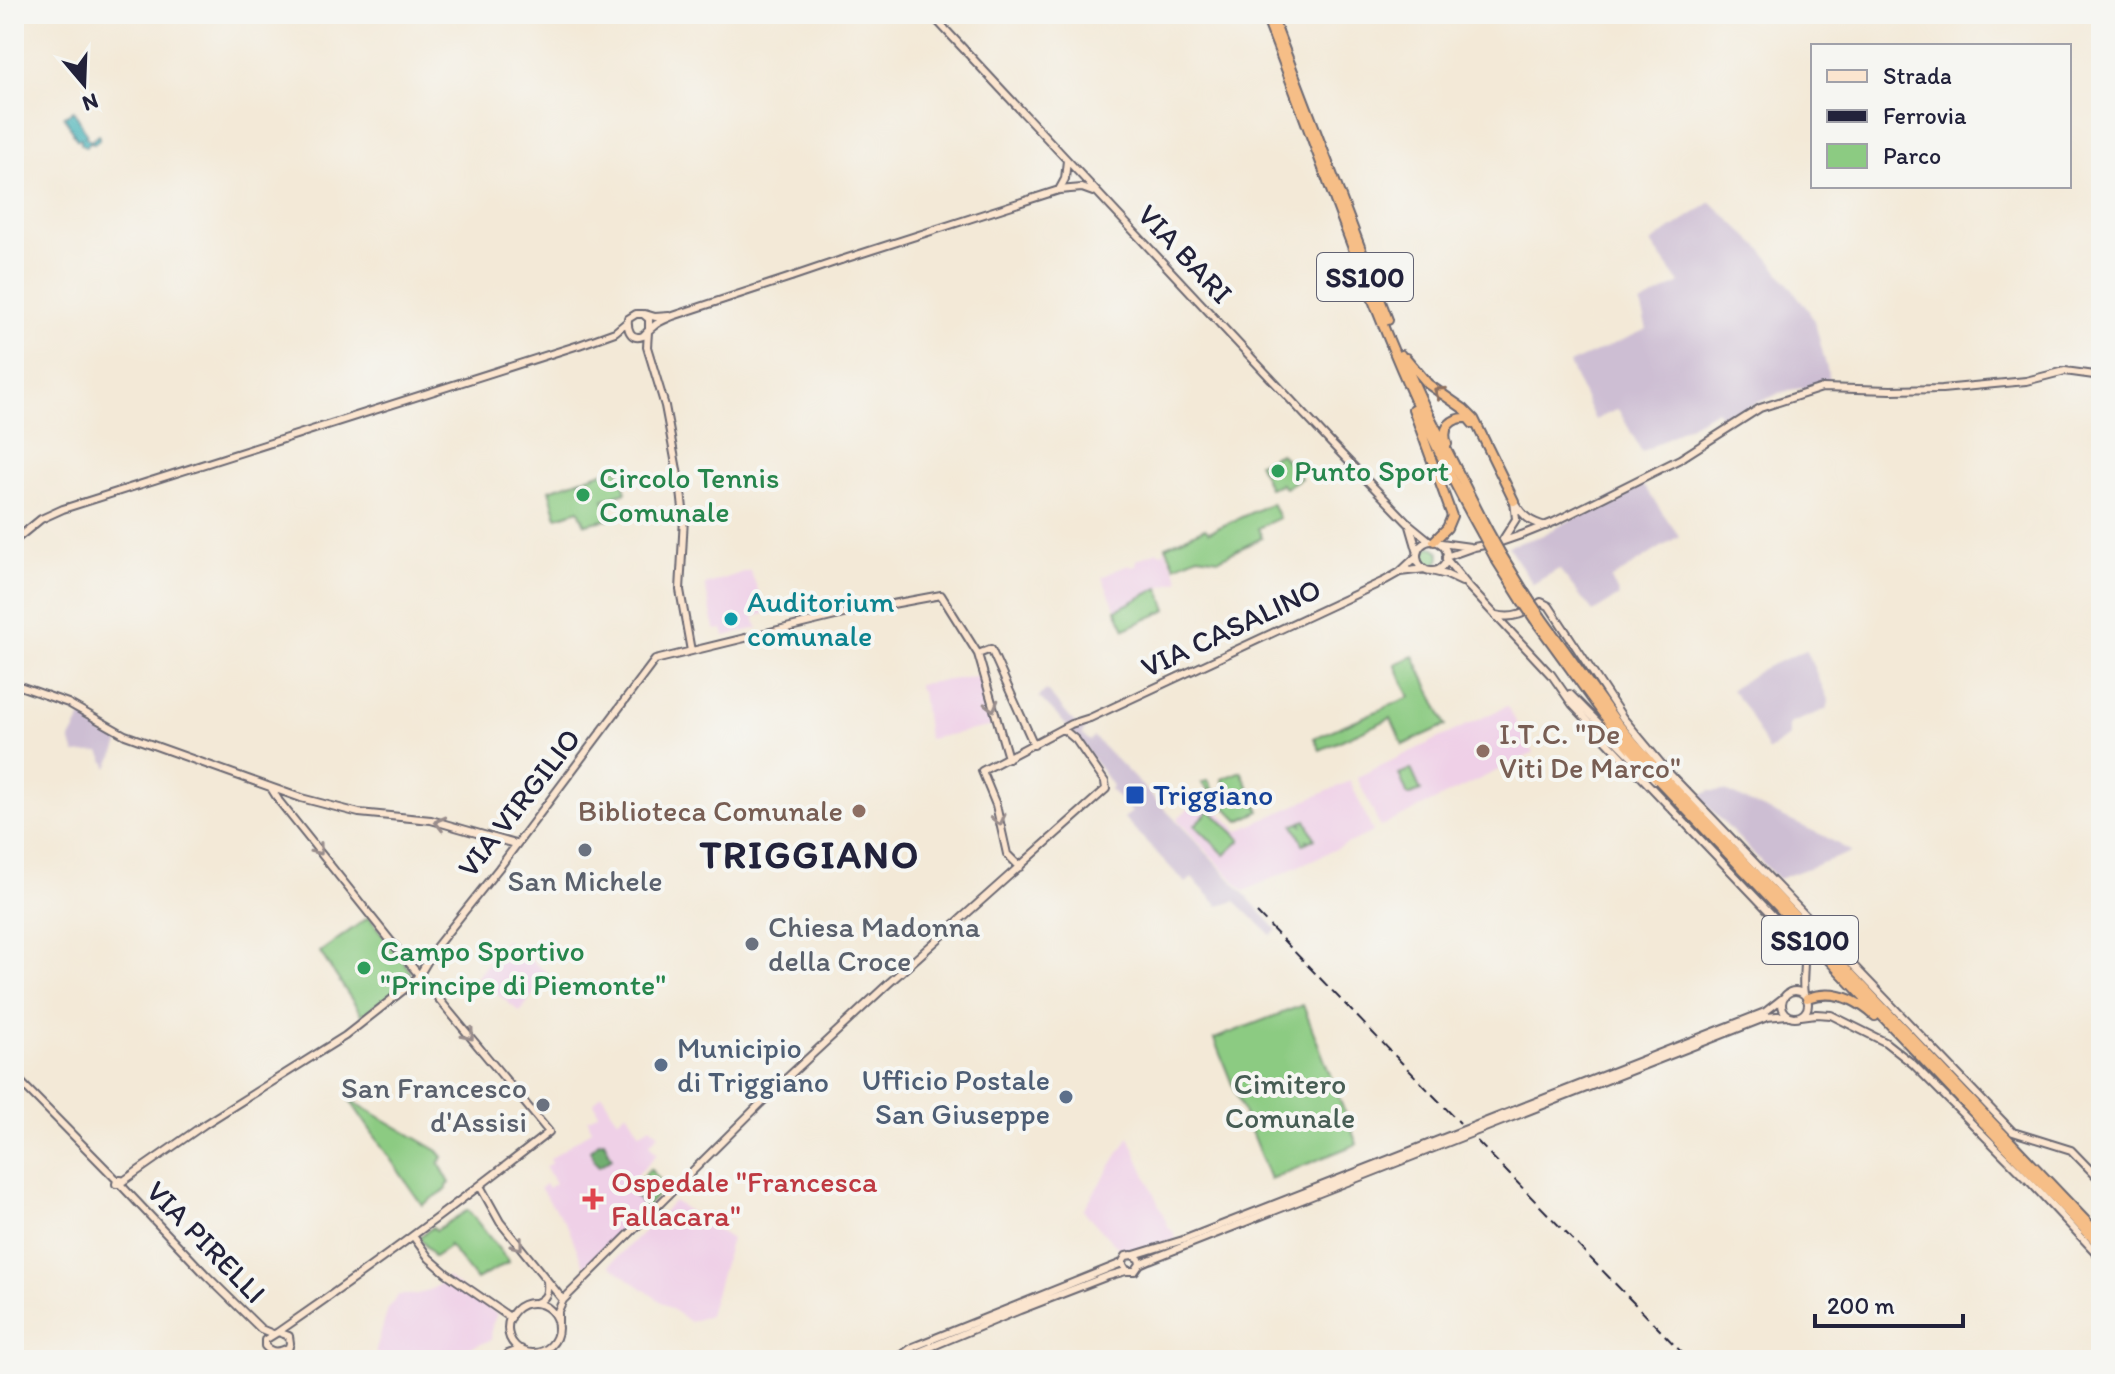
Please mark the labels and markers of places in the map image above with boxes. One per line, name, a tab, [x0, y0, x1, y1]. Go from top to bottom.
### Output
place label: Punto Sport	[1294, 452, 1449, 489]
place label: Circolo Tennis Comunale	[599, 459, 780, 530]
marker: Punto Sport	[1269, 462, 1287, 480]
marker: Circolo Tennis Comunale	[574, 486, 592, 504]
place label: Auditorium comunale	[747, 583, 894, 654]
marker: Auditorium comunale	[722, 610, 740, 628]
place label: I.T.C. "De Viti De Marco"	[1499, 715, 1681, 786]
marker: I.T.C. "De Viti De Marco"	[1474, 742, 1492, 760]
place label: Triggiano	[1153, 776, 1273, 813]
marker: Triggiano	[1124, 784, 1146, 806]
place label: Biblioteca Comunale	[578, 792, 843, 829]
marker: Biblioteca Comunale	[850, 802, 868, 820]
marker: San Michele	[576, 841, 594, 859]
place label: San Michele	[508, 862, 662, 899]
place label: Chiesa Madonna della Croce	[768, 908, 981, 979]
place label: Campo Sportivo "Principe di Piemonte"	[380, 932, 666, 1003]
marker: Chiesa Madonna della Croce	[743, 935, 761, 953]
marker: Campo Sportivo "Principe di Piemonte"	[355, 959, 373, 977]
place label: Municipio di Triggiano	[677, 1029, 829, 1100]
marker: Municipio di Triggiano	[652, 1056, 670, 1074]
place label: Ufficio Postale San Giuseppe	[861, 1061, 1050, 1132]
place label: San Francesco d'Assisi	[341, 1069, 527, 1140]
marker: Ufficio Postale San Giuseppe	[1057, 1088, 1075, 1106]
marker: San Francesco d'Assisi	[534, 1096, 552, 1114]
place label: Ospedale "Francesca Fallacara"	[611, 1163, 878, 1234]
marker: Ospedale "Francesca Fallacara"	[582, 1188, 604, 1210]

